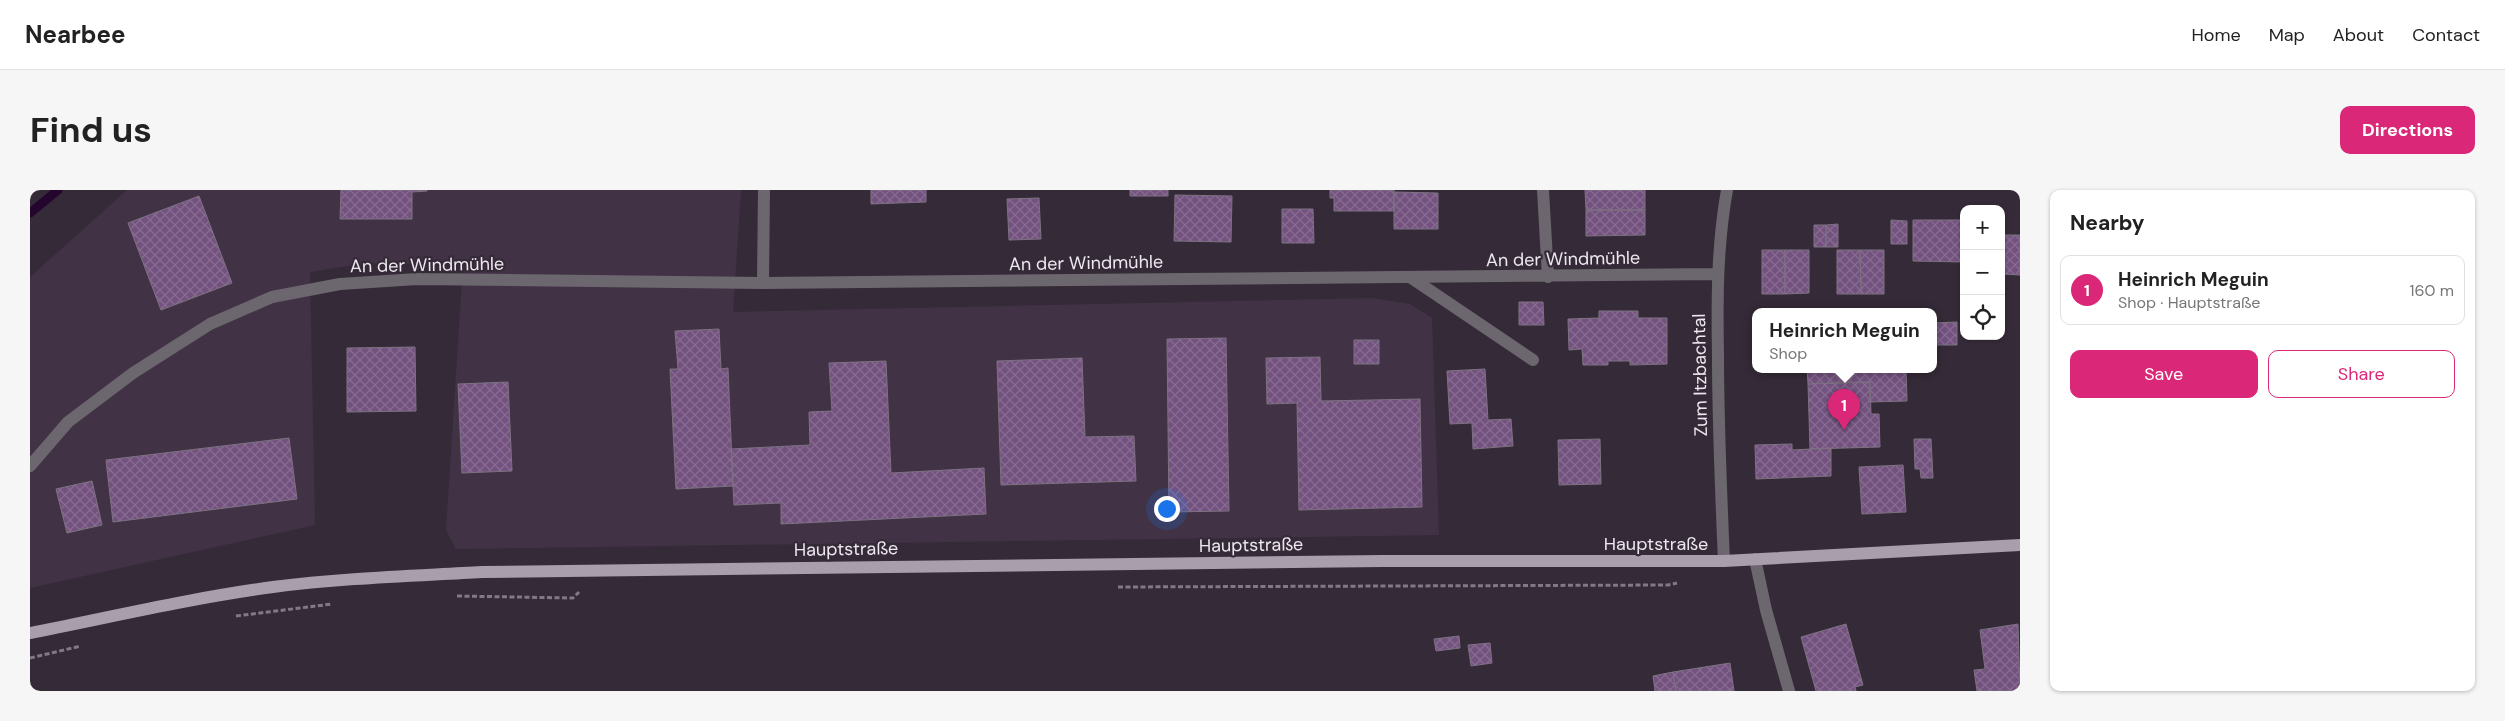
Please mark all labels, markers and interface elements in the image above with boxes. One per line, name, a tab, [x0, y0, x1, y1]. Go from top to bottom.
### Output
text: Nearbee	[25, 19, 125, 50]
text: Home	[2191, 23, 2241, 47]
text: Map	[2269, 23, 2305, 47]
text: About	[2333, 23, 2384, 47]
text: Contact	[2412, 23, 2480, 47]
button: Directions	[2340, 106, 2475, 154]
text: Find us	[30, 107, 152, 153]
map controls	[1960, 205, 2005, 340]
button: +	[1960, 205, 2005, 250]
text: Nearby	[2070, 209, 2144, 237]
street label: An der Windmühle	[1486, 246, 1640, 272]
street label: An der Windmühle	[1009, 250, 1163, 276]
button: −	[1960, 250, 2005, 295]
street label: An der Windmühle	[350, 252, 504, 278]
text: Heinrich Meguin	[2118, 267, 2269, 292]
text: 1	[2084, 280, 2090, 301]
text: 160 m	[2410, 280, 2454, 301]
text: Shop · Hauptstraße	[2118, 292, 2260, 313]
button: locate	[1960, 295, 2005, 340]
popup	[1752, 308, 1937, 373]
street label: Zum Itzbachtal	[1687, 313, 1713, 437]
text: Heinrich Meguin	[1769, 318, 1920, 343]
text: Shop	[1769, 343, 1807, 364]
button: Save	[2070, 350, 2258, 398]
button: Share	[2268, 350, 2455, 398]
pin: 1	[1828, 389, 1860, 430]
your location	[1154, 496, 1180, 522]
street label: Hauptstraße	[1199, 532, 1303, 558]
street label: Hauptstraße	[1604, 532, 1708, 556]
street label: Hauptstraße	[794, 536, 898, 562]

